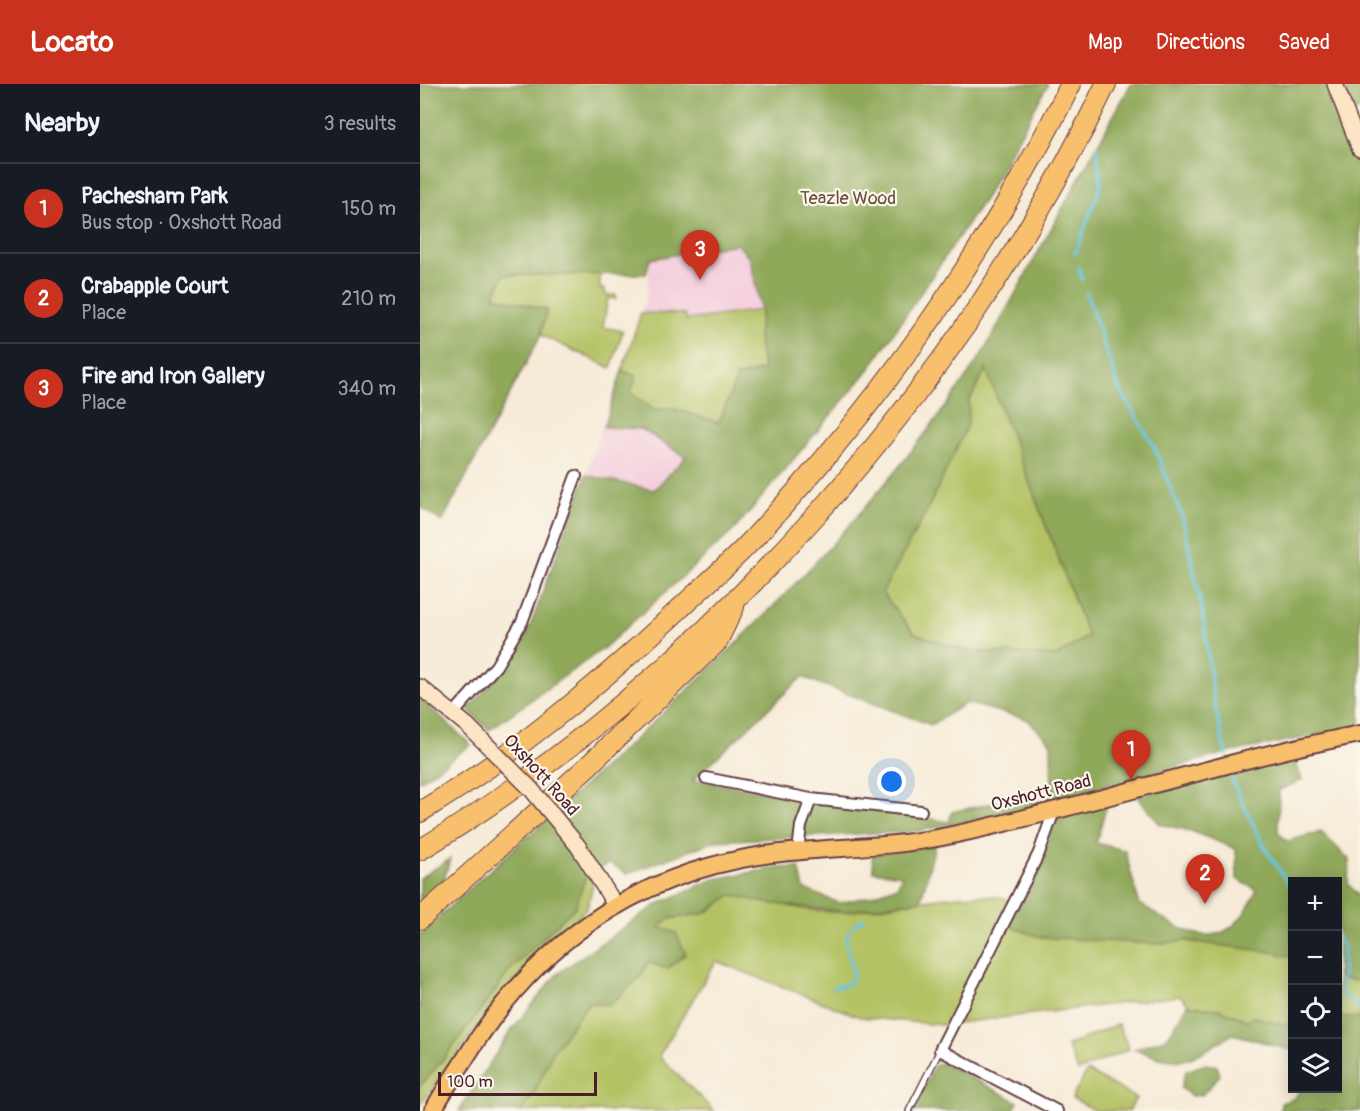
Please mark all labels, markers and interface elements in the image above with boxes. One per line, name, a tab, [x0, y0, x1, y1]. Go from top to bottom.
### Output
text: Locato	[30, 25, 114, 60]
text: Map	[1088, 29, 1123, 56]
text: Directions	[1156, 29, 1245, 56]
text: Saved	[1278, 29, 1330, 56]
text: Nearby	[24, 107, 100, 139]
text: 3 results	[324, 111, 396, 136]
text: Pachesham Park	[81, 182, 228, 210]
park label: Teazle Wood	[800, 187, 896, 210]
text: 1	[40, 196, 47, 221]
text: 150 m	[342, 196, 396, 221]
text: Bus stop · Oxshott Road	[81, 210, 282, 235]
pin: 3	[680, 230, 720, 280]
text: Crabapple Court	[81, 272, 229, 300]
text: 2	[38, 286, 49, 311]
text: 210 m	[341, 286, 396, 311]
text: Place	[81, 300, 126, 325]
text: Fire and Iron Gallery	[81, 362, 265, 390]
text: 3	[38, 376, 49, 401]
text: 340 m	[337, 376, 396, 401]
text: Place	[81, 390, 126, 415]
street label: Oxshott Road	[498, 729, 584, 821]
pin: 1	[1112, 730, 1150, 780]
your location	[877, 767, 906, 796]
street label: Oxshott Road	[989, 769, 1093, 817]
pin: 2	[1186, 854, 1224, 904]
map controls	[1288, 877, 1342, 1093]
button: +	[1288, 877, 1342, 931]
button: −	[1288, 931, 1342, 985]
button: locate	[1288, 985, 1342, 1039]
button: layers	[1288, 1039, 1342, 1093]
scale bar	[438, 1069, 597, 1096]
text: 100 m	[447, 1072, 493, 1092]

